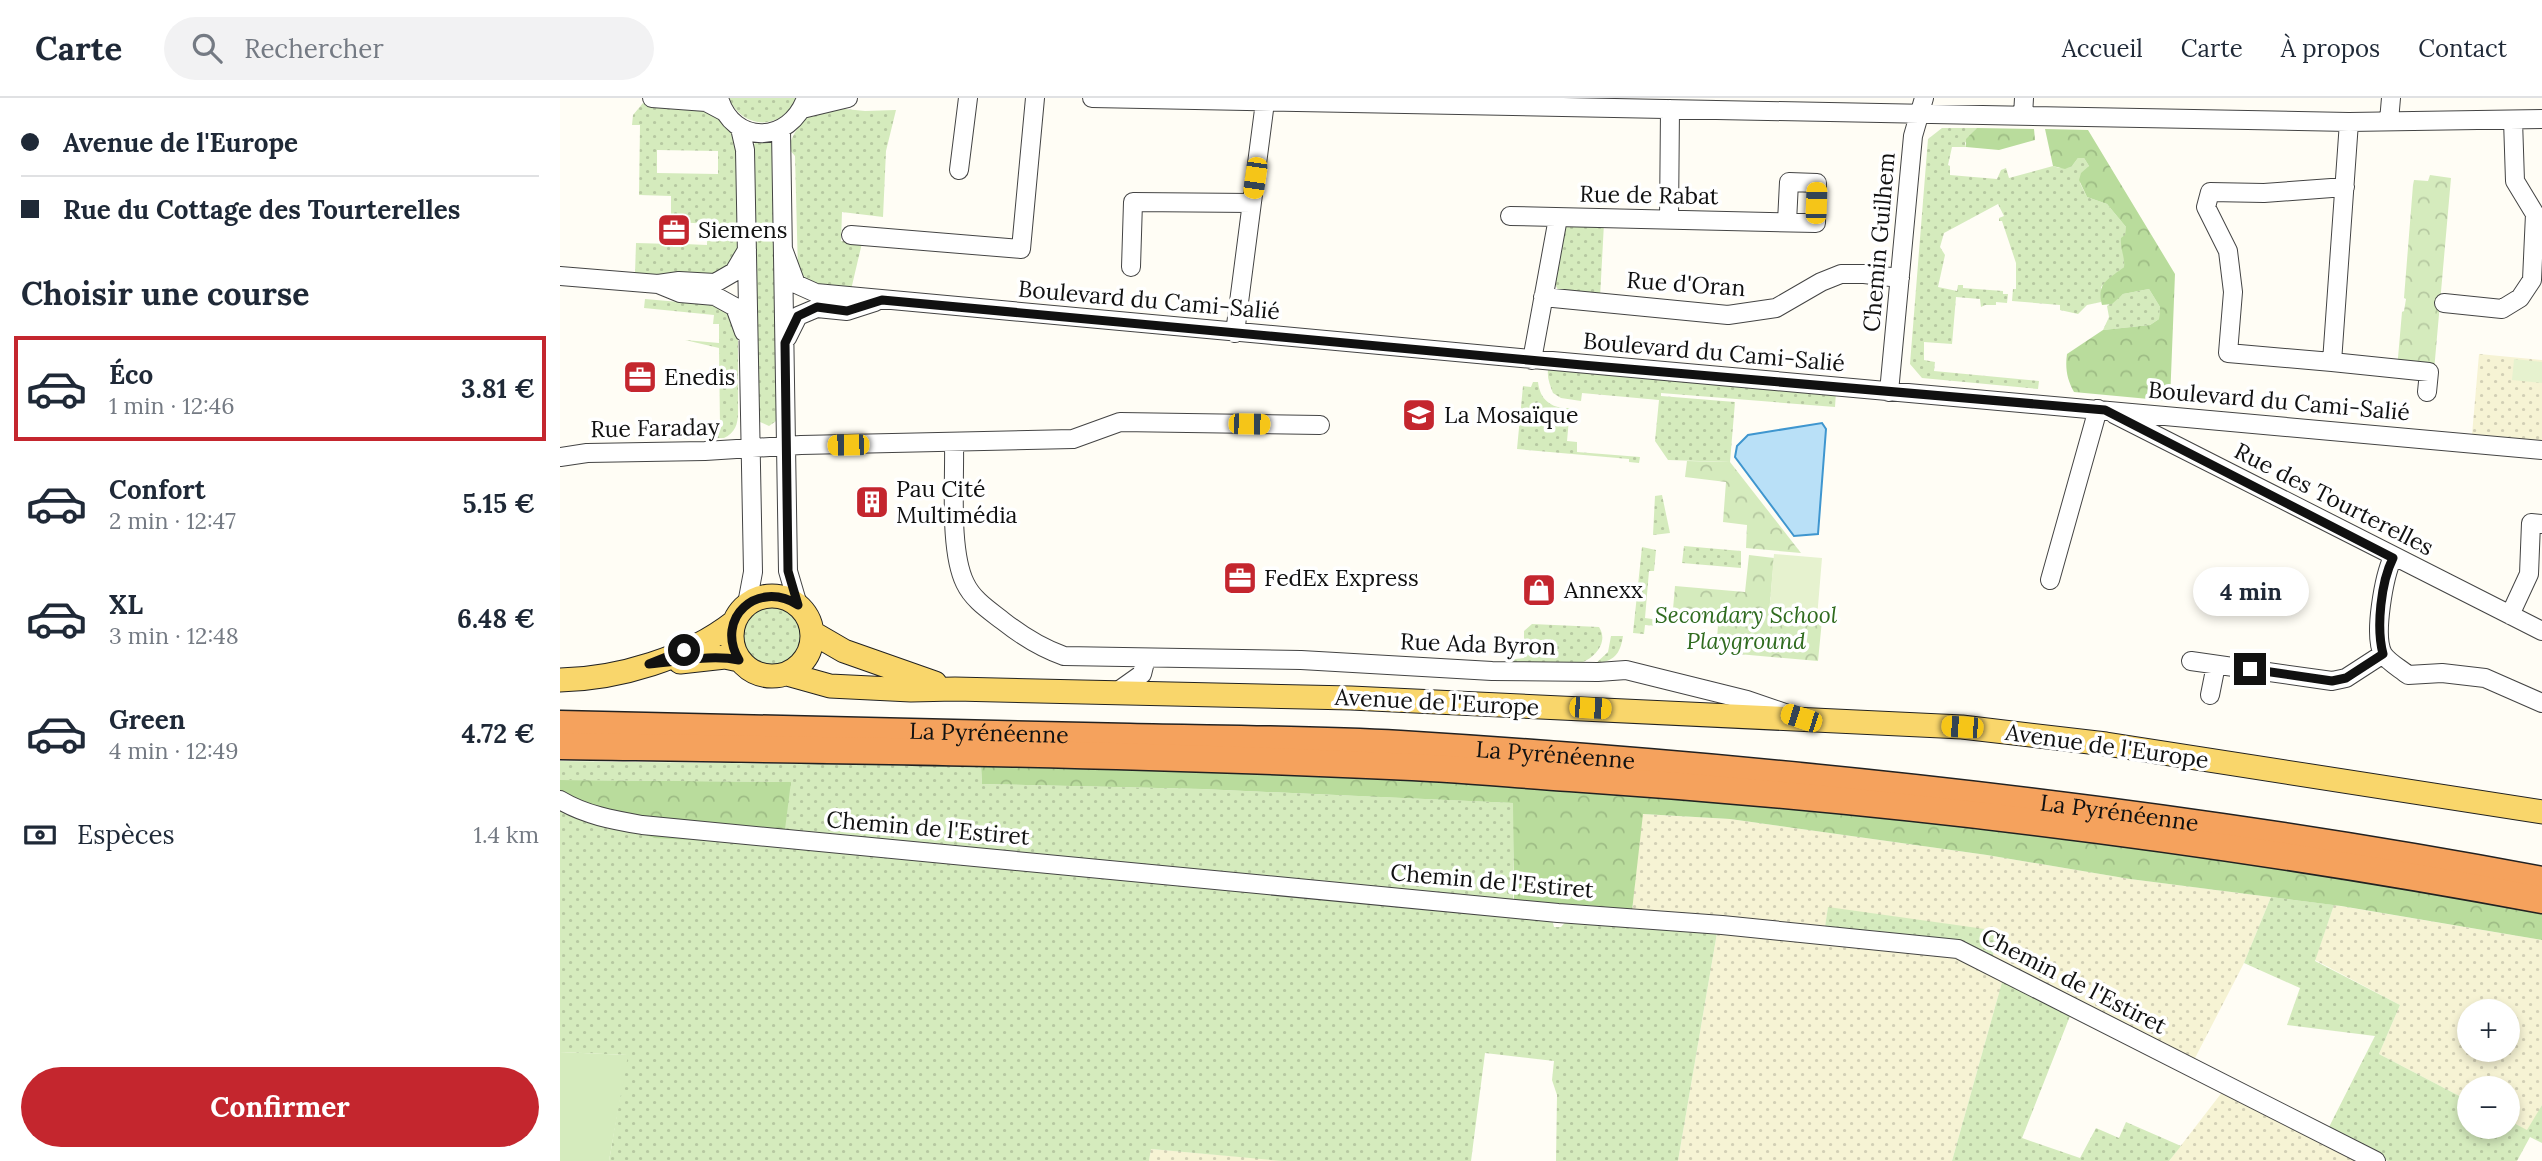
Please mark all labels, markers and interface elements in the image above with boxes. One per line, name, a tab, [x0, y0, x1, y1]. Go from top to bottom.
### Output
search box	[164, 17, 654, 80]
text: Carte	[35, 27, 122, 69]
icon: search	[188, 29, 226, 67]
text: Rechercher	[244, 32, 384, 65]
text: Accueil	[2062, 33, 2143, 64]
text: Carte	[2181, 33, 2243, 64]
text: À propos	[2281, 33, 2380, 64]
text: Contact	[2418, 33, 2507, 64]
text: Avenue de l'Europe	[63, 126, 298, 159]
street label: Chemin Guilhem	[1856, 151, 1901, 333]
car	[1242, 156, 1269, 200]
street label: Rue de Rabat	[1579, 179, 1719, 210]
car	[1805, 182, 1828, 224]
text: Rue du Cottage des Tourterelles	[63, 193, 460, 226]
office icon: Siemens	[655, 211, 693, 249]
place label: Siemens	[698, 215, 787, 244]
street label: Rue d'Oran	[1626, 265, 1746, 302]
text: Choisir une course	[21, 273, 309, 314]
street label: Boulevard du Cami-Salié	[1017, 274, 1281, 325]
street label: Boulevard du Cami-Salié	[1582, 326, 1846, 377]
icon: car	[25, 357, 88, 420]
text: Éco	[109, 358, 153, 391]
office icon: Enedis	[621, 358, 659, 396]
place label: Enedis	[664, 362, 735, 391]
text: 3.81 €	[461, 372, 535, 405]
street label: Boulevard du Cami-Salié	[2147, 375, 2411, 426]
text: 1 min · 12:46	[109, 391, 235, 420]
school or university icon: La Mosaïque	[1400, 396, 1438, 434]
place label: La Mosaïque	[1444, 400, 1579, 429]
street label: Rue Faraday	[590, 412, 721, 443]
car	[1228, 413, 1271, 435]
car	[827, 434, 870, 456]
street label: Rue des Tourterelles	[2230, 436, 2439, 561]
icon: car	[25, 472, 88, 535]
text: Confort	[109, 473, 206, 506]
place label: Pau Cité Multimédia	[896, 474, 1018, 529]
building icon: Pau Cité Multimédia	[853, 483, 891, 521]
text: 5.15 €	[462, 487, 535, 520]
text: 2 min · 12:47	[109, 506, 236, 535]
office icon: FedEx Express	[1221, 559, 1259, 597]
place label: FedEx Express	[1264, 563, 1419, 592]
callout: 4 min	[2192, 568, 2308, 616]
shop icon: Annexx	[1520, 571, 1558, 609]
place label: Annexx	[1563, 575, 1643, 604]
text: 4 min	[2220, 577, 2282, 606]
icon: car	[25, 587, 88, 650]
text: XL	[109, 588, 143, 621]
park label: Secondary School Playground	[1655, 600, 1838, 655]
text: 6.48 €	[457, 602, 535, 635]
text: 3 min · 12:48	[109, 621, 239, 650]
street label: Rue Ada Byron	[1399, 626, 1557, 661]
route start	[668, 634, 700, 666]
route end	[2234, 653, 2266, 685]
street label: Avenue de l'Europe	[1333, 682, 1540, 721]
car	[1569, 696, 1612, 720]
icon: car	[25, 702, 88, 765]
car	[1778, 702, 1825, 734]
text: Green	[109, 703, 185, 736]
car	[1941, 715, 1984, 739]
street label: La Pyrénéenne	[909, 716, 1069, 749]
text: 4.72 €	[462, 717, 535, 750]
street label: Avenue de l'Europe	[2003, 717, 2210, 774]
street label: La Pyrénéenne	[1475, 734, 1636, 775]
text: 4 min · 12:49	[109, 736, 239, 765]
street label: La Pyrénéenne	[2038, 788, 2201, 837]
street label: Chemin de l'Estiret	[825, 804, 1031, 851]
icon: cash	[21, 816, 59, 854]
text: Espèces	[77, 818, 175, 851]
text: 1.4 km	[474, 820, 539, 849]
street label: Chemin de l'Estiret	[1389, 857, 1595, 904]
street label: Chemin de l'Estiret	[1977, 921, 2172, 1040]
map controls	[2457, 999, 2520, 1139]
button: +	[2457, 999, 2520, 1062]
button: Confirmer	[21, 1067, 539, 1147]
button: −	[2457, 1076, 2520, 1139]

